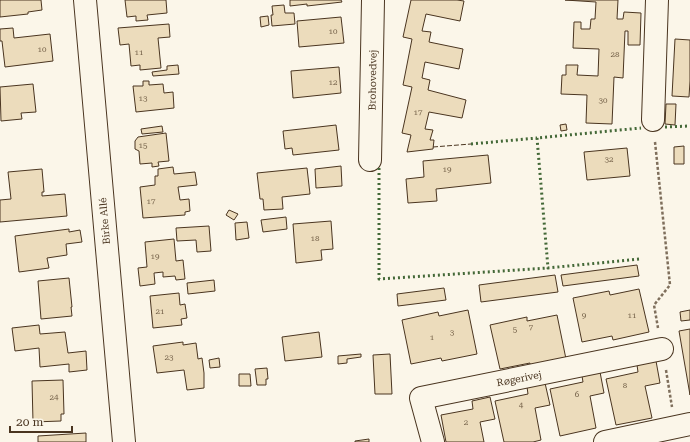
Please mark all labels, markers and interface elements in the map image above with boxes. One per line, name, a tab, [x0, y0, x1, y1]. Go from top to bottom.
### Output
house number: 10	[329, 27, 338, 36]
house number: 10	[38, 45, 47, 54]
house number: 11	[135, 48, 144, 57]
street label: Brohovedvej	[366, 49, 379, 111]
house number: 28	[611, 50, 620, 59]
house number: 12	[329, 78, 338, 87]
house number: 13	[139, 94, 148, 103]
house number: 30	[599, 96, 608, 105]
house number: 17	[414, 108, 423, 117]
house number: 15	[139, 141, 148, 150]
house number: 32	[605, 155, 614, 164]
house number: 19	[443, 165, 452, 174]
street label: Birke Allé	[97, 197, 112, 245]
house number: 17	[147, 197, 156, 206]
house number: 18	[311, 234, 320, 243]
house number: 19	[151, 252, 160, 261]
house number: 21	[156, 307, 165, 316]
house number: 9	[582, 311, 587, 320]
house number: 11	[628, 311, 637, 320]
house number: 7	[529, 323, 534, 332]
house number: 5	[513, 325, 518, 334]
house number: 3	[450, 328, 455, 337]
house number: 1	[430, 333, 435, 342]
house number: 23	[165, 353, 174, 362]
street label: Røgerivej	[496, 369, 543, 388]
house number: 8	[623, 381, 628, 390]
house number: 6	[575, 390, 580, 399]
house number: 24	[50, 393, 59, 402]
house number: 4	[519, 401, 524, 410]
scale bar	[10, 408, 72, 434]
text: 20 m	[16, 415, 43, 429]
house number: 2	[464, 418, 469, 427]

